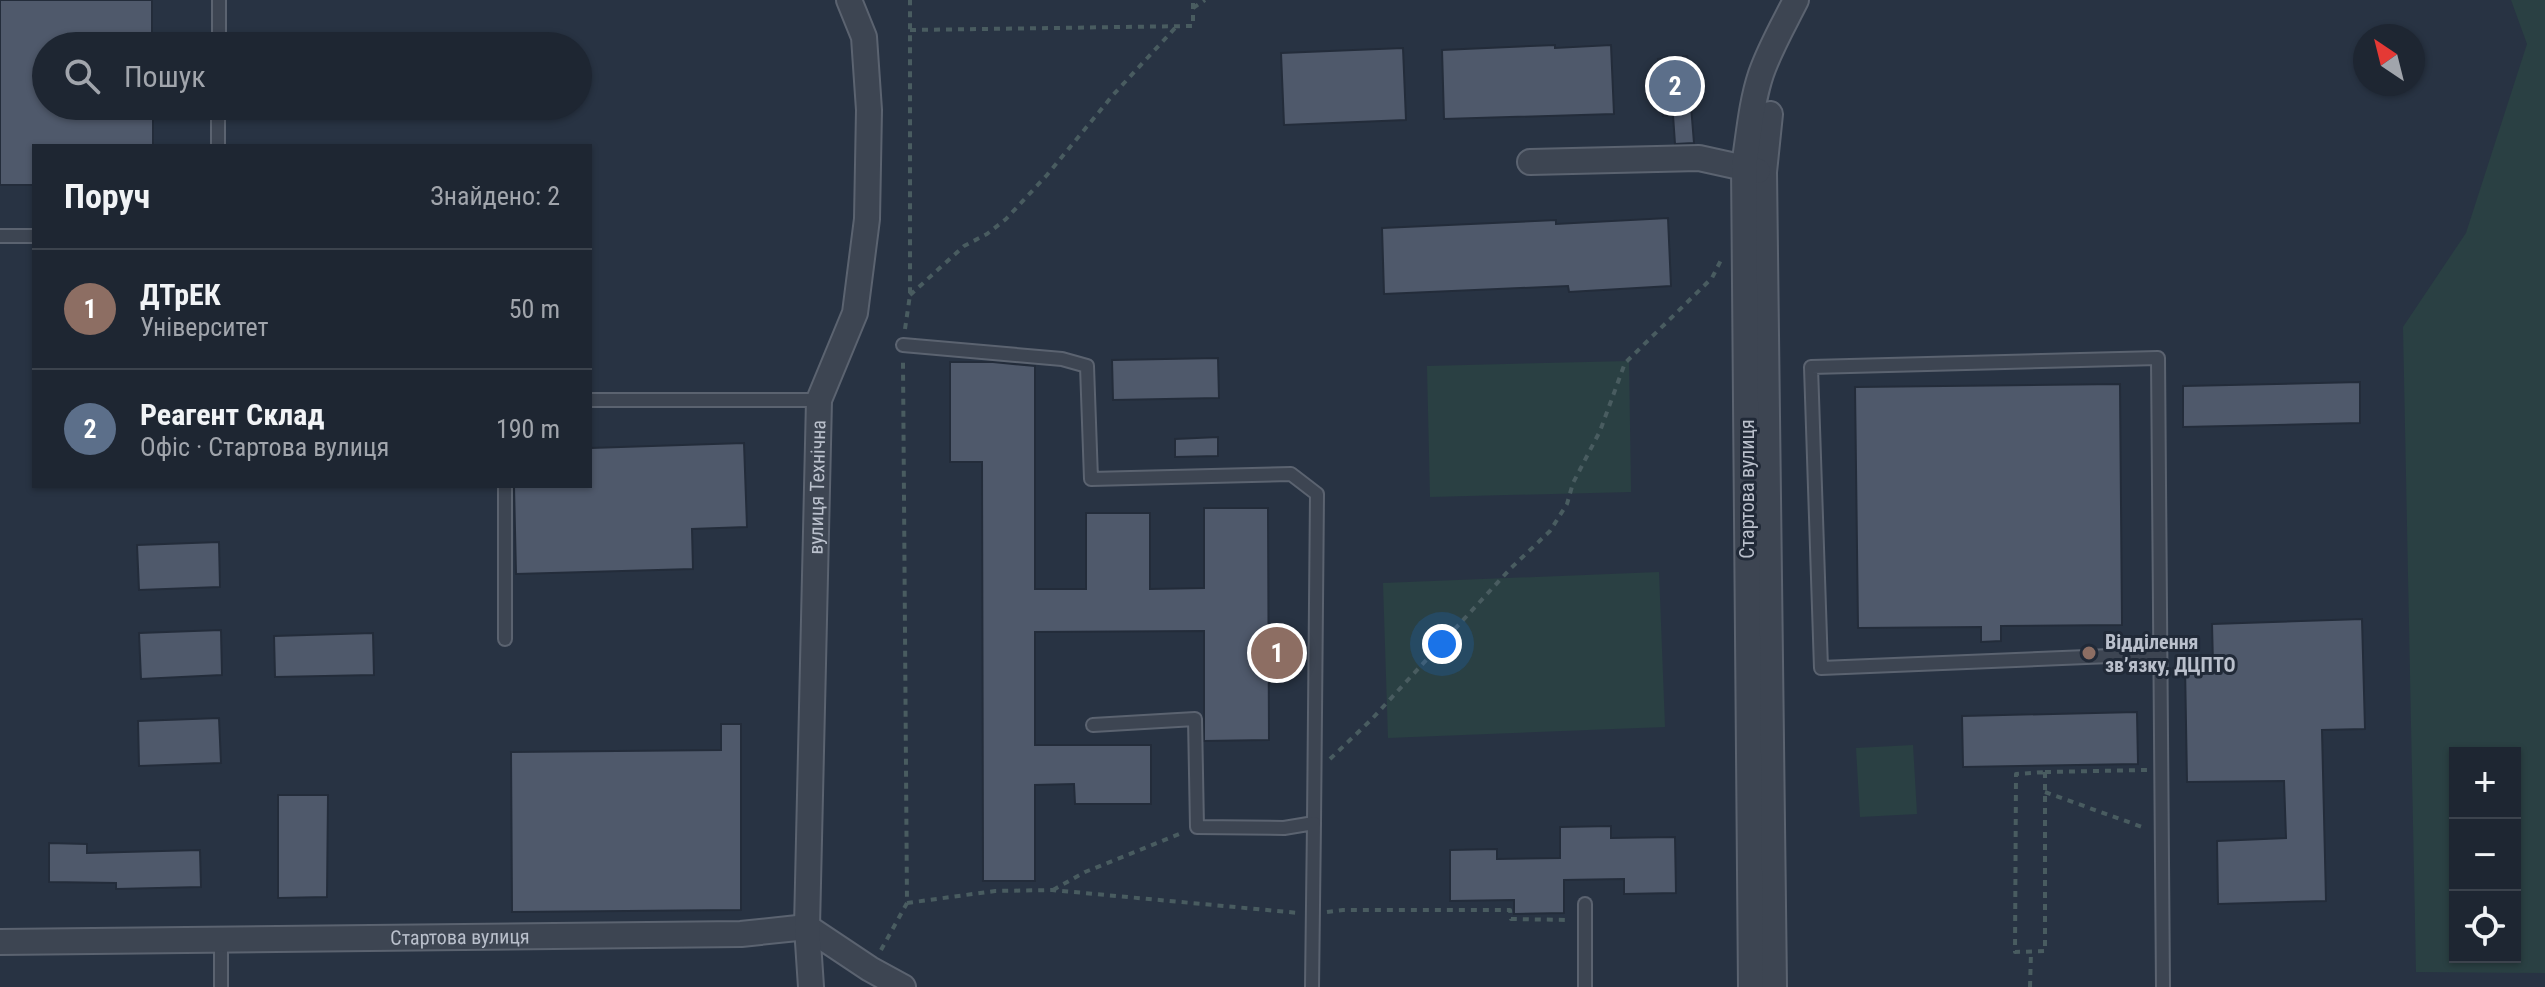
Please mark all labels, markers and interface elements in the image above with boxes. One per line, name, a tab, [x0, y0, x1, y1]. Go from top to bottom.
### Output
north arrow	[2353, 24, 2425, 96]
search box	[32, 32, 592, 120]
icon: search	[60, 54, 104, 98]
pin: 2	[1649, 56, 1701, 116]
text: Пошук	[124, 59, 206, 94]
text: Поруч	[64, 176, 150, 216]
text: Знайдено: 2	[430, 181, 560, 211]
text: ДТрЕК	[140, 277, 221, 312]
text: 1	[83, 294, 97, 324]
text: 50 m	[509, 294, 560, 324]
text: Університет	[140, 312, 269, 342]
text: Реагент Склад	[140, 397, 324, 432]
text: 2	[83, 414, 97, 444]
text: 190 m	[496, 414, 560, 444]
street label: Стартова вулиця	[1735, 419, 1759, 559]
street label: вулиця Технічна	[803, 420, 831, 555]
text: Офіс · Стартова вулиця	[140, 432, 389, 462]
pin: 1	[1251, 623, 1303, 683]
your location	[1422, 624, 1462, 664]
place label: Відділення зв’язку, ДЦПТО	[2105, 630, 2236, 677]
marker: Відділення зв’язку, ДЦПТО	[2080, 644, 2098, 662]
map controls	[2449, 747, 2521, 963]
button: +	[2449, 747, 2521, 819]
button: −	[2449, 819, 2521, 891]
button: locate	[2449, 891, 2521, 963]
street label: Стартова вулиця	[390, 924, 530, 950]

